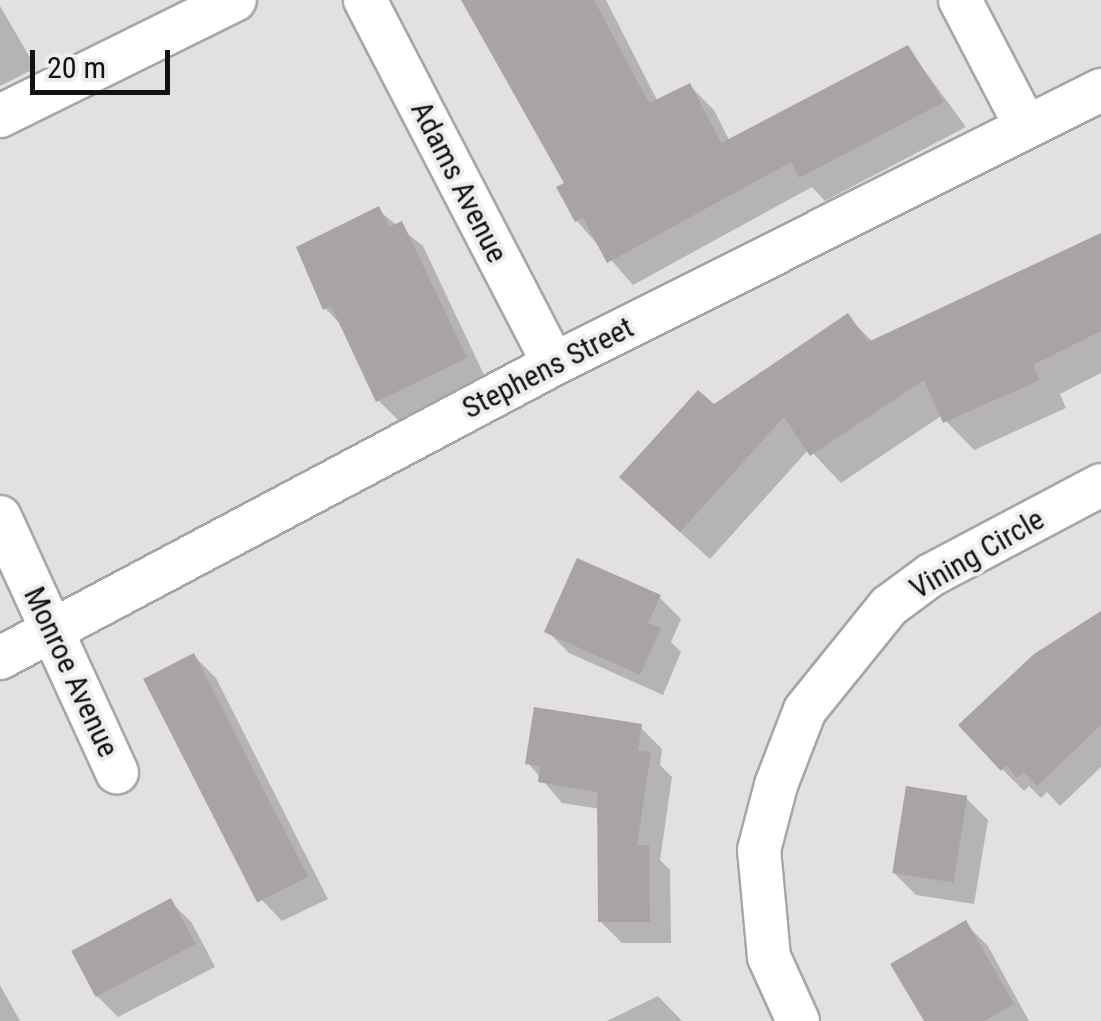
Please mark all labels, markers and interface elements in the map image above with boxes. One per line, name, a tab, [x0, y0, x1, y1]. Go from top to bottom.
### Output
scale bar	[35, 30, 175, 92]
text: 20 m	[47, 50, 106, 85]
street label: Adams Avenue	[403, 95, 515, 269]
street label: Stephens Street	[456, 309, 640, 427]
street label: Vining Circle	[904, 501, 1050, 607]
street label: Monroe Avenue	[16, 581, 126, 763]

